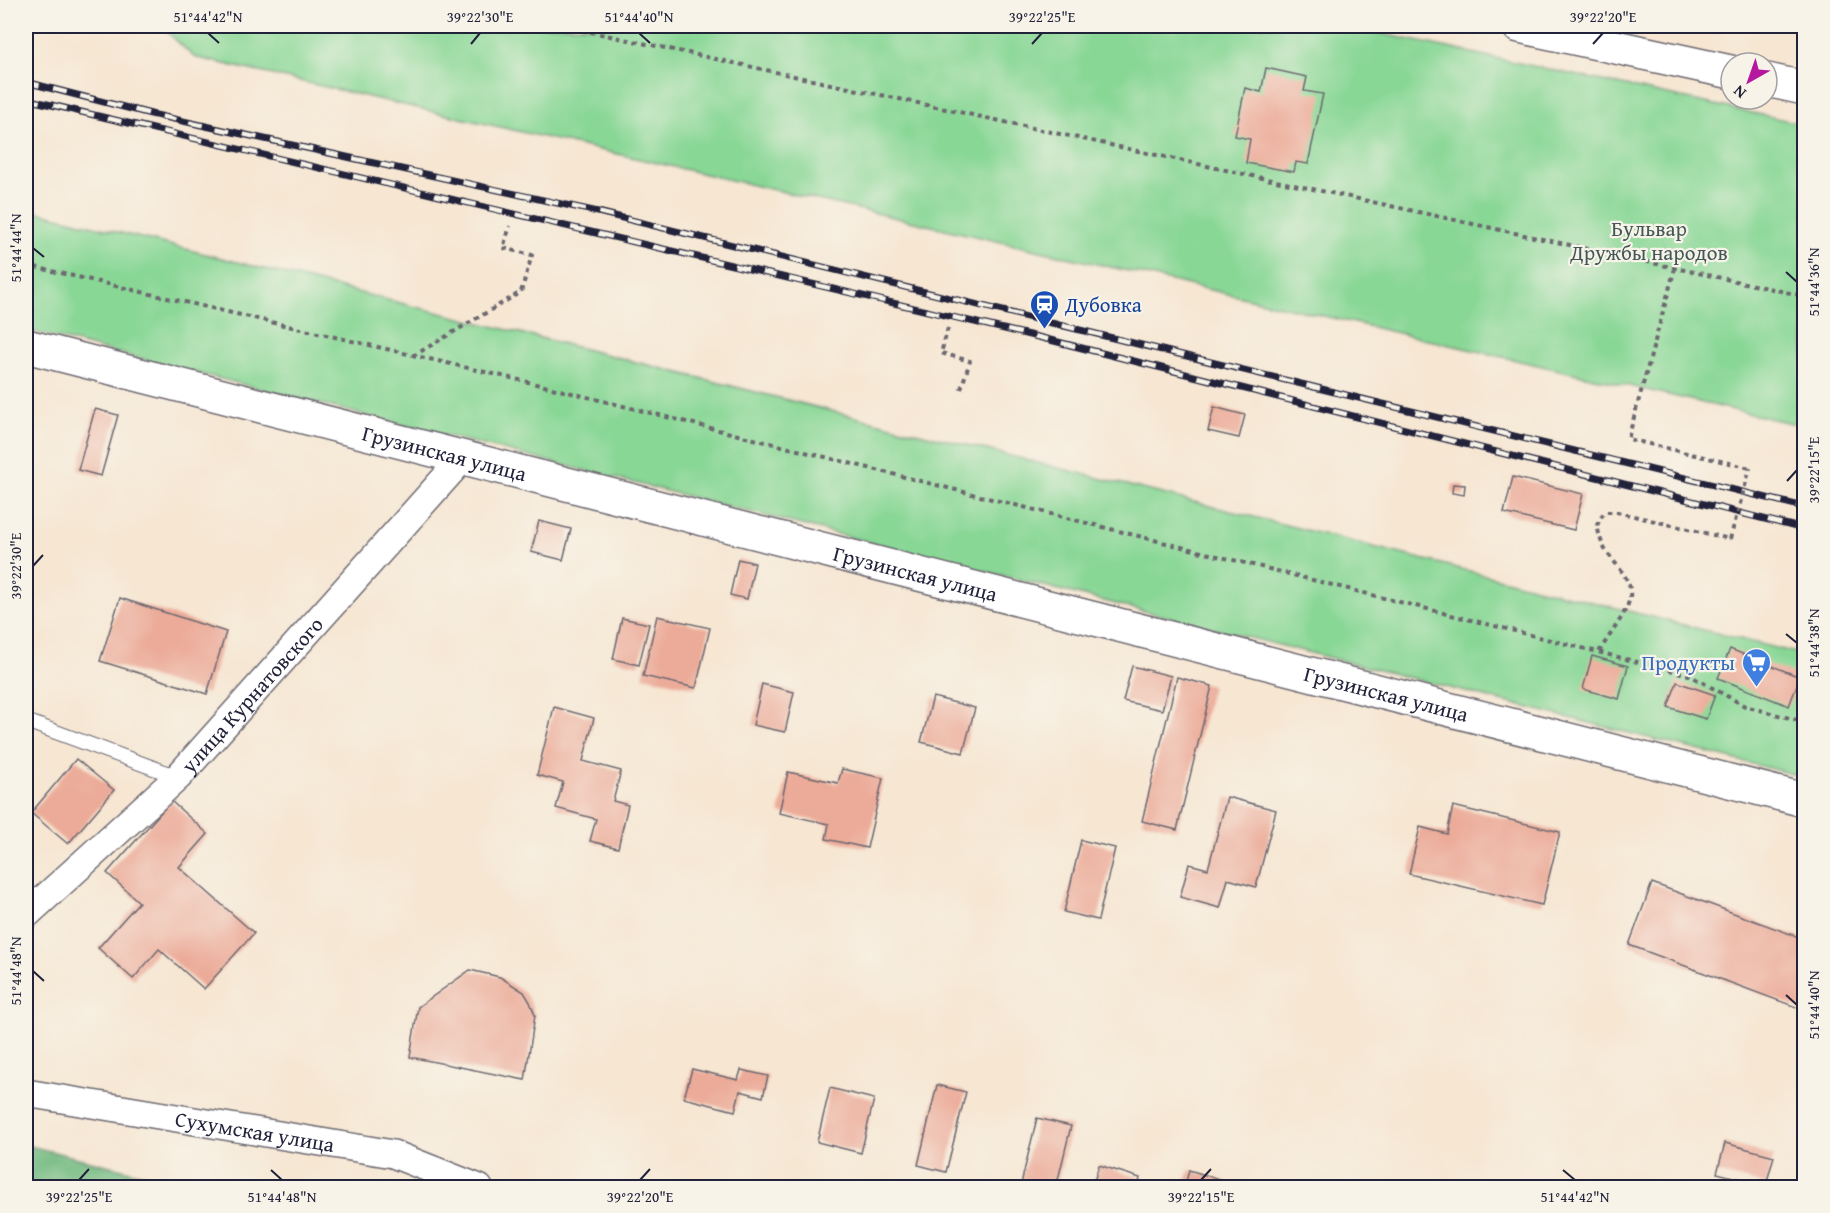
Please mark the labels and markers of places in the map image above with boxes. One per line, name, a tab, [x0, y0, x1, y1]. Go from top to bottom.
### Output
station icon: Дубовка	[1028, 288, 1060, 330]
place label: Дубовка	[1064, 289, 1142, 320]
supermarket icon: Продукты	[1740, 646, 1772, 688]
place label: Продукты	[1641, 647, 1735, 678]

